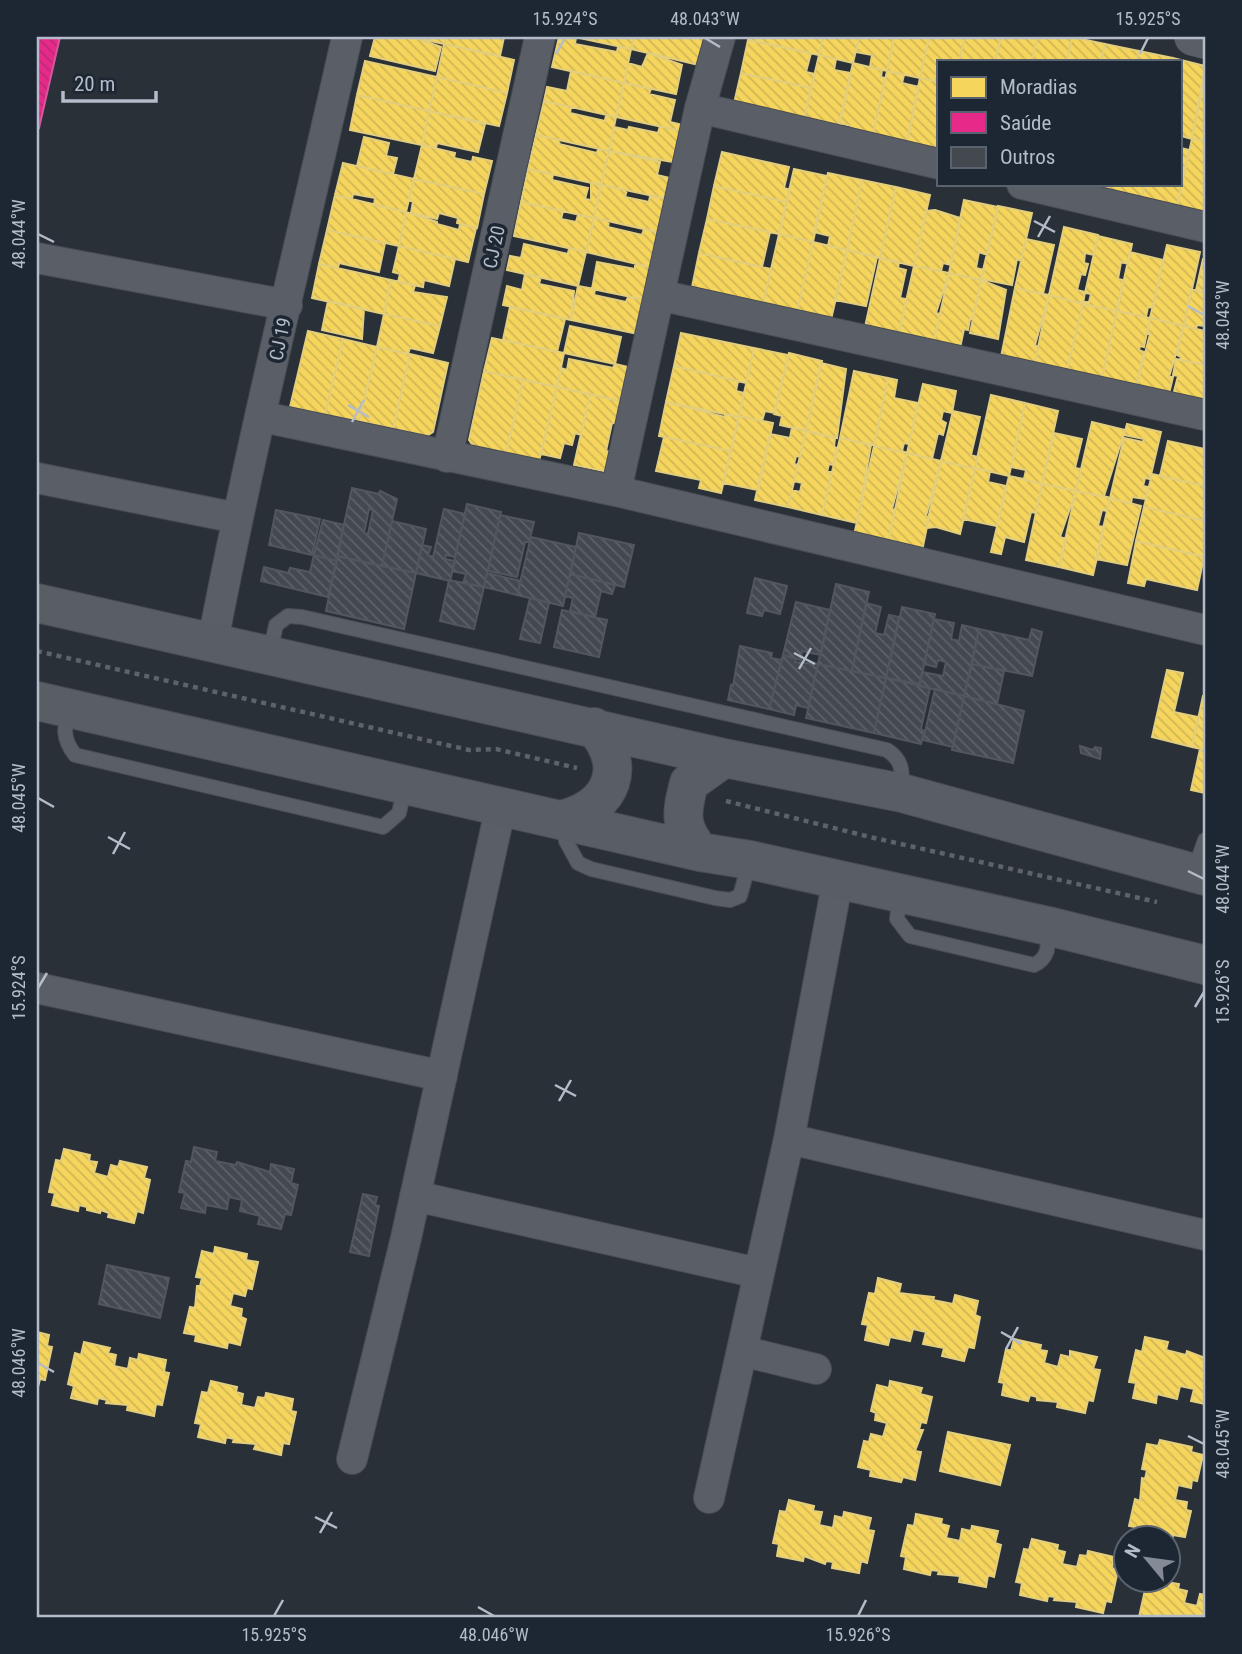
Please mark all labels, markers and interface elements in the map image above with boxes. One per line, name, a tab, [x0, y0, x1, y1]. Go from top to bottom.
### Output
text: 15.924°S	[532, 8, 598, 29]
text: 48.043°W	[670, 8, 740, 29]
text: 15.925°S	[1115, 8, 1181, 29]
scale bar	[63, 60, 156, 104]
legend	[937, 60, 1182, 186]
text: 20 m	[74, 72, 115, 96]
text: Moradias	[1000, 75, 1077, 99]
text: Saúde	[1000, 111, 1052, 135]
text: Outros	[1000, 145, 1055, 169]
text: 48.044°W	[8, 199, 29, 269]
street label: CJ 20	[478, 224, 510, 270]
text: 48.043°W	[1212, 280, 1233, 350]
street label: CJ 19	[264, 316, 296, 362]
text: 48.045°W	[8, 763, 29, 833]
text: 48.044°W	[1212, 844, 1233, 914]
text: 15.924°S	[8, 955, 29, 1021]
text: 15.926°S	[1212, 959, 1233, 1025]
text: 48.046°W	[8, 1328, 29, 1398]
text: 48.045°W	[1212, 1409, 1233, 1479]
north arrow	[1112, 1524, 1182, 1594]
text: N	[1120, 1540, 1145, 1562]
text: 15.925°S	[241, 1624, 307, 1645]
text: 48.046°W	[459, 1624, 529, 1645]
text: 15.926°S	[825, 1624, 891, 1645]

